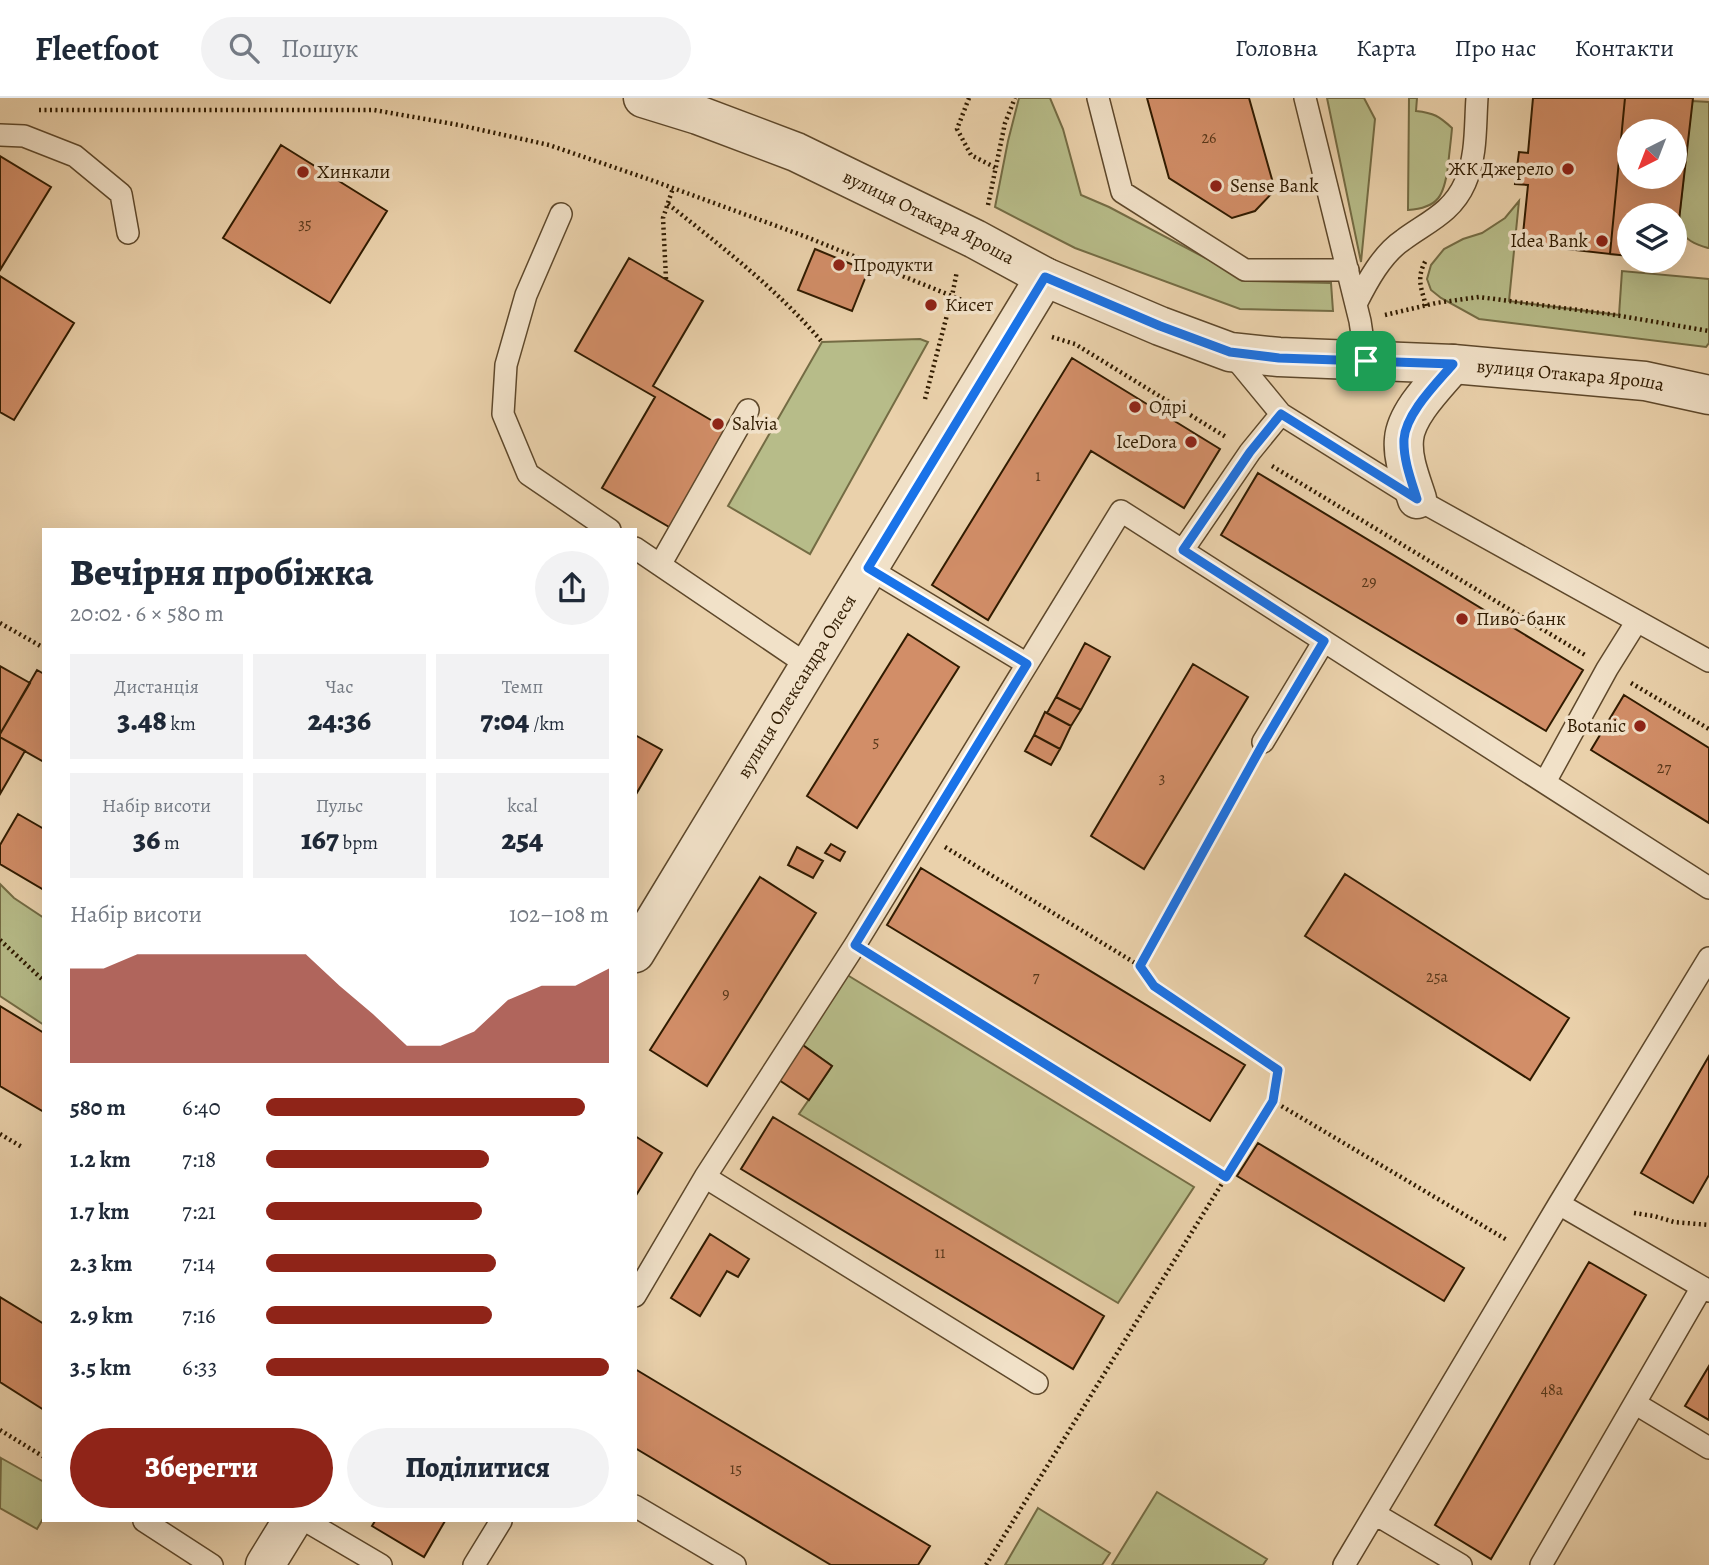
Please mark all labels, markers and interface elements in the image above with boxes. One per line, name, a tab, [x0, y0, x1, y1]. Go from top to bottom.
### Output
search box	[201, 17, 691, 80]
text: Fleetfoot	[35, 26, 159, 71]
icon: search	[225, 29, 263, 67]
text: Пошук	[281, 31, 359, 66]
text: Головна	[1235, 32, 1318, 64]
text: Карта	[1356, 32, 1416, 64]
text: Про нас	[1454, 32, 1536, 64]
text: Контакти	[1574, 32, 1674, 64]
north arrow	[1617, 119, 1687, 189]
map controls	[1617, 119, 1687, 273]
house number: 26	[1202, 127, 1217, 149]
place label: ЖК Джерело	[1448, 156, 1554, 182]
place label: Хинкали	[317, 159, 390, 185]
marker: ЖК Джерело	[1560, 161, 1576, 177]
marker: Хинкали	[295, 164, 311, 180]
street label: вулиця Отакара Яроша	[838, 164, 1019, 271]
place label: Sense Bank	[1230, 173, 1319, 199]
marker: Sense Bank	[1208, 178, 1224, 194]
button: layers	[1617, 203, 1687, 273]
house number: 35	[298, 213, 312, 235]
place label: Idea Bank	[1510, 228, 1589, 254]
marker: Idea Bank	[1594, 233, 1610, 249]
place label: Продукти	[853, 252, 933, 278]
marker: Продукти	[831, 257, 847, 273]
place label: Кисет	[945, 292, 994, 318]
marker: Кисет	[923, 297, 939, 313]
pin	[1336, 331, 1396, 391]
icon: arrive	[1347, 342, 1385, 380]
street label: вулиця Отакара Яроша	[1475, 353, 1667, 398]
place label: Одрі	[1149, 394, 1187, 420]
marker: Одрі	[1127, 399, 1143, 415]
place label: Salvia	[732, 411, 778, 437]
marker: Salvia	[710, 416, 726, 432]
place label: IceDora	[1116, 429, 1177, 455]
marker: IceDora	[1183, 434, 1199, 450]
house number: 1	[1035, 465, 1041, 487]
text: Вечірня пробіжка	[70, 546, 373, 598]
button: share	[535, 551, 609, 625]
house number: 29	[1362, 571, 1376, 593]
street label: вулиця Олександра Олеся	[731, 589, 863, 783]
text: 20:02 · 6 × 580 m	[70, 598, 224, 629]
place label: Пиво-банк	[1476, 606, 1566, 632]
marker: Пиво-банк	[1454, 611, 1470, 627]
text: Дистанція	[114, 674, 199, 700]
text: Час	[326, 674, 353, 700]
text: Темп	[502, 674, 543, 700]
text: 3.48	[117, 700, 167, 740]
text: 24:36	[308, 700, 371, 740]
text: 7:04	[480, 700, 529, 740]
text: km	[167, 711, 196, 737]
text: /km	[529, 711, 565, 737]
place label: Botanic	[1566, 713, 1626, 739]
marker: Botanic	[1632, 718, 1648, 734]
house number: 5	[873, 731, 880, 753]
house number: 27	[1657, 757, 1671, 779]
house number: 3	[1159, 767, 1165, 789]
text: Набір висоти	[102, 793, 211, 819]
text: Пульс	[316, 793, 363, 819]
text: kcal	[507, 793, 538, 819]
text: 36	[133, 819, 160, 859]
text: 167	[301, 819, 339, 859]
text: 254	[502, 819, 543, 859]
text: m	[160, 830, 180, 856]
text: bpm	[339, 830, 378, 856]
text: Набір висоти	[70, 899, 202, 930]
text: 102–108 m	[509, 899, 609, 930]
house number: 7	[1033, 966, 1040, 988]
house number: 25а	[1426, 966, 1449, 988]
house number: 9	[722, 983, 730, 1005]
text: 580 m	[70, 1092, 126, 1123]
text: 6:40	[182, 1092, 221, 1123]
text: 1.2 km	[70, 1144, 131, 1175]
text: 7:18	[182, 1144, 216, 1175]
text: 1.7 km	[70, 1196, 130, 1227]
text: 7:21	[182, 1196, 216, 1227]
house number: 11	[935, 1242, 946, 1264]
text: 2.3 km	[70, 1248, 133, 1279]
text: 7:14	[182, 1248, 215, 1279]
text: 2.9 km	[70, 1300, 133, 1331]
text: 7:16	[182, 1300, 216, 1331]
text: 3.5 km	[70, 1352, 131, 1383]
text: 6:33	[182, 1352, 217, 1383]
house number: 48а	[1541, 1379, 1564, 1401]
button: Зберегти	[70, 1428, 333, 1508]
button: Поділитися	[347, 1428, 609, 1508]
house number: 15	[730, 1458, 742, 1480]

